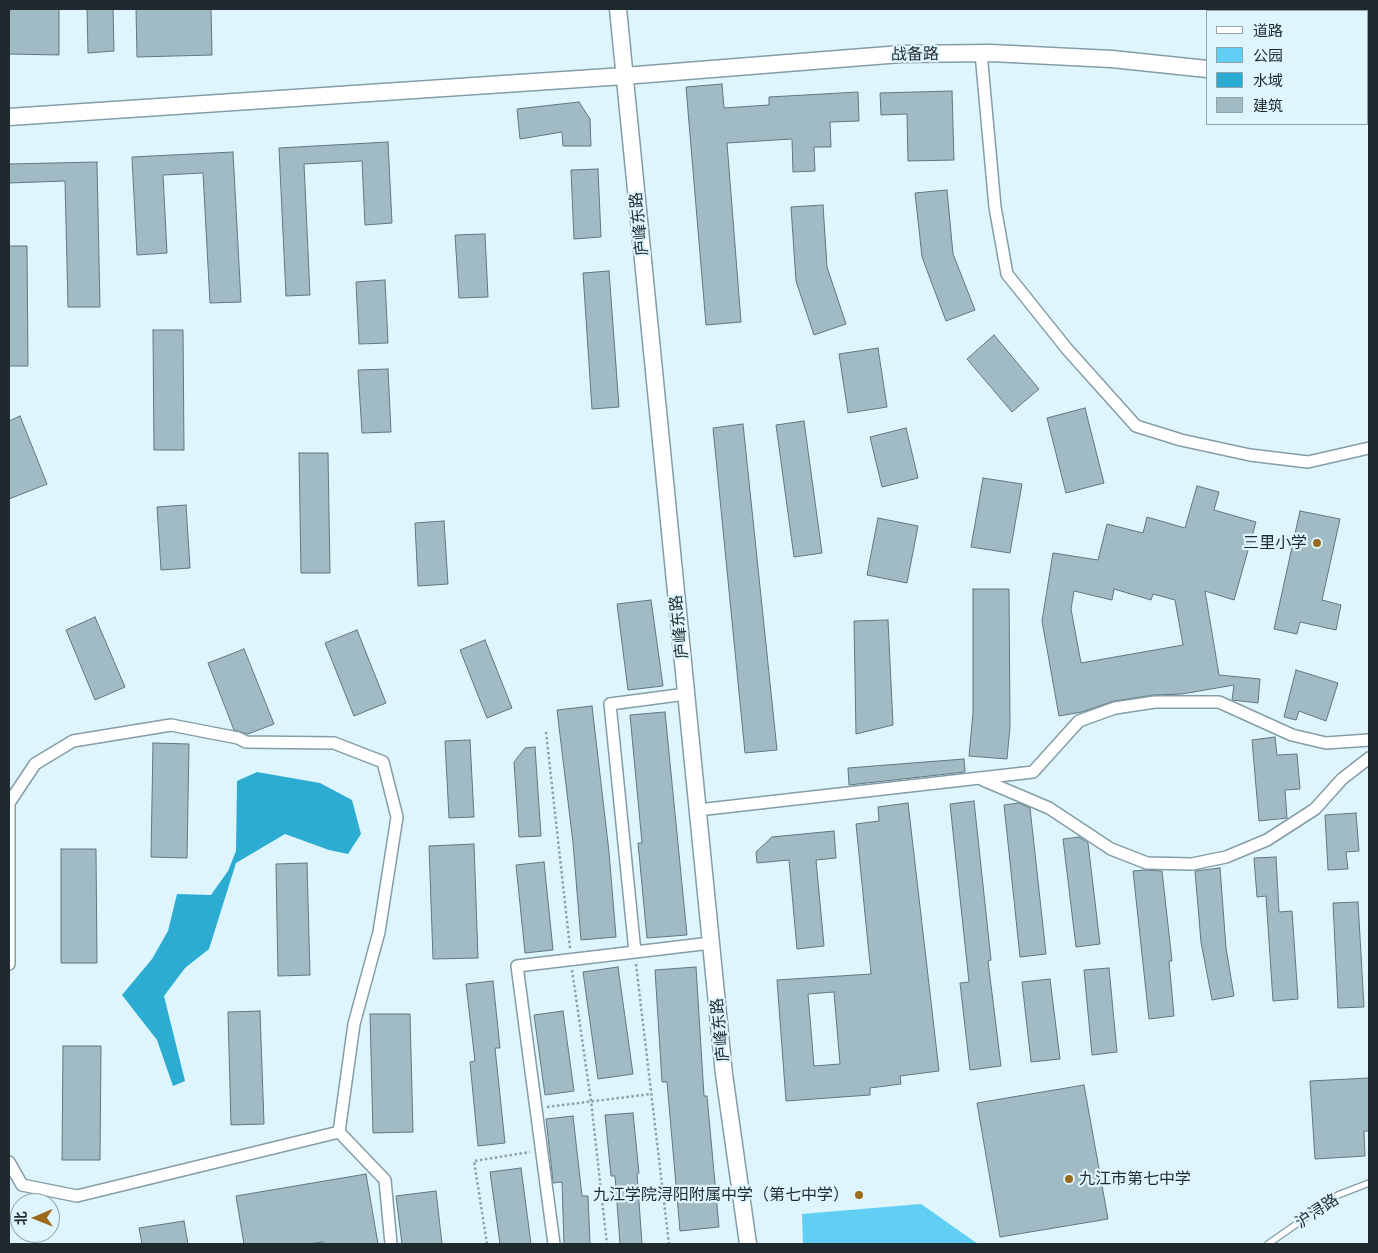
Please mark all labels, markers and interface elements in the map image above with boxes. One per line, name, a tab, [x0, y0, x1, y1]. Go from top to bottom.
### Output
legend	[1206, 10, 1368, 125]
text: 道路	[1253, 22, 1283, 39]
street label: 战备路	[891, 44, 939, 64]
text: 公园	[1253, 47, 1283, 64]
text: 水域	[1253, 72, 1283, 89]
text: 建筑	[1253, 97, 1283, 114]
street label: 庐峰东路	[626, 191, 652, 257]
place label: 三里小学	[1243, 533, 1307, 553]
marker: 三里小学	[1311, 537, 1323, 549]
street label: 庐峰东路	[666, 594, 692, 660]
street label: 庐峰东路	[707, 997, 733, 1063]
place label: 九江市第七中学	[1079, 1169, 1191, 1189]
marker: 九江市第七中学	[1063, 1173, 1075, 1185]
place label: 九江学院浔阳附属中学（第七中学）	[593, 1185, 849, 1205]
marker: 九江学院浔阳附属中学（第七中学）	[853, 1189, 865, 1201]
street label: 沪浔路	[1292, 1190, 1342, 1232]
north arrow	[10, 1193, 60, 1243]
text: 北	[13, 1211, 29, 1225]

